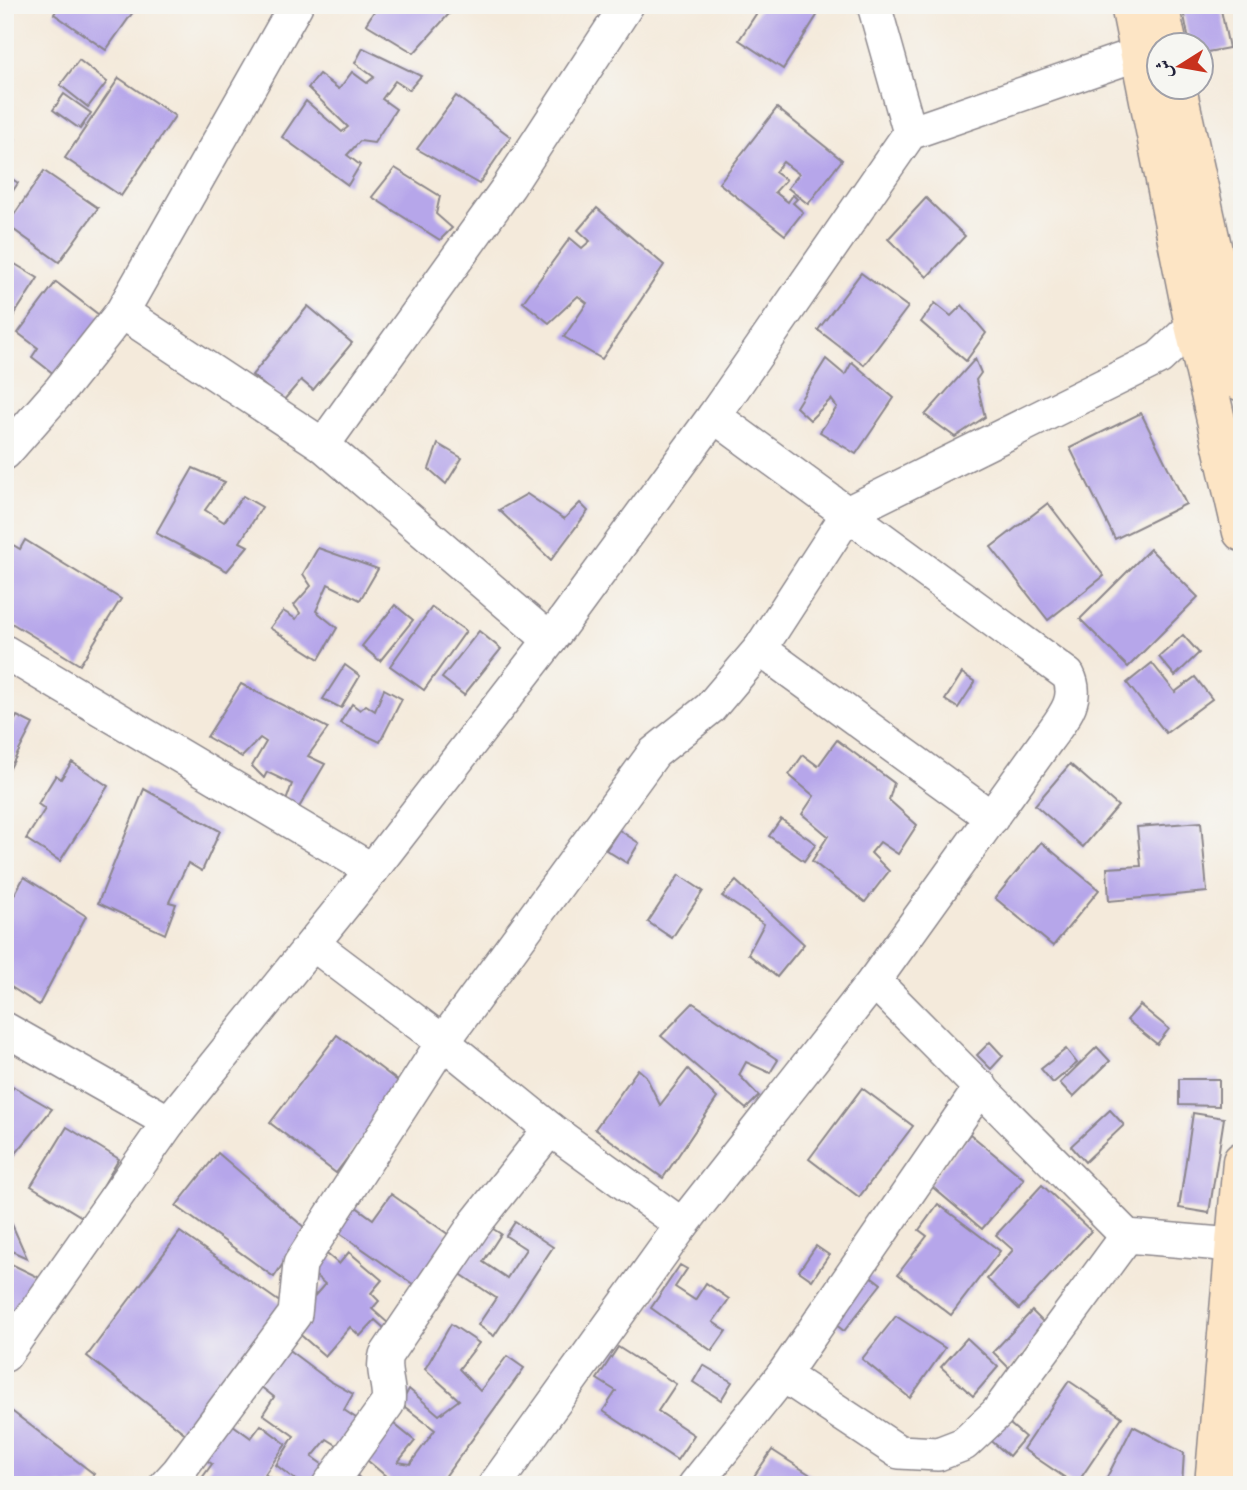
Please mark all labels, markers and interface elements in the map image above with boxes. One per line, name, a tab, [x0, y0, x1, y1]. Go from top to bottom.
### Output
north arrow	[1146, 32, 1216, 102]
text: ش	[1151, 58, 1177, 81]

